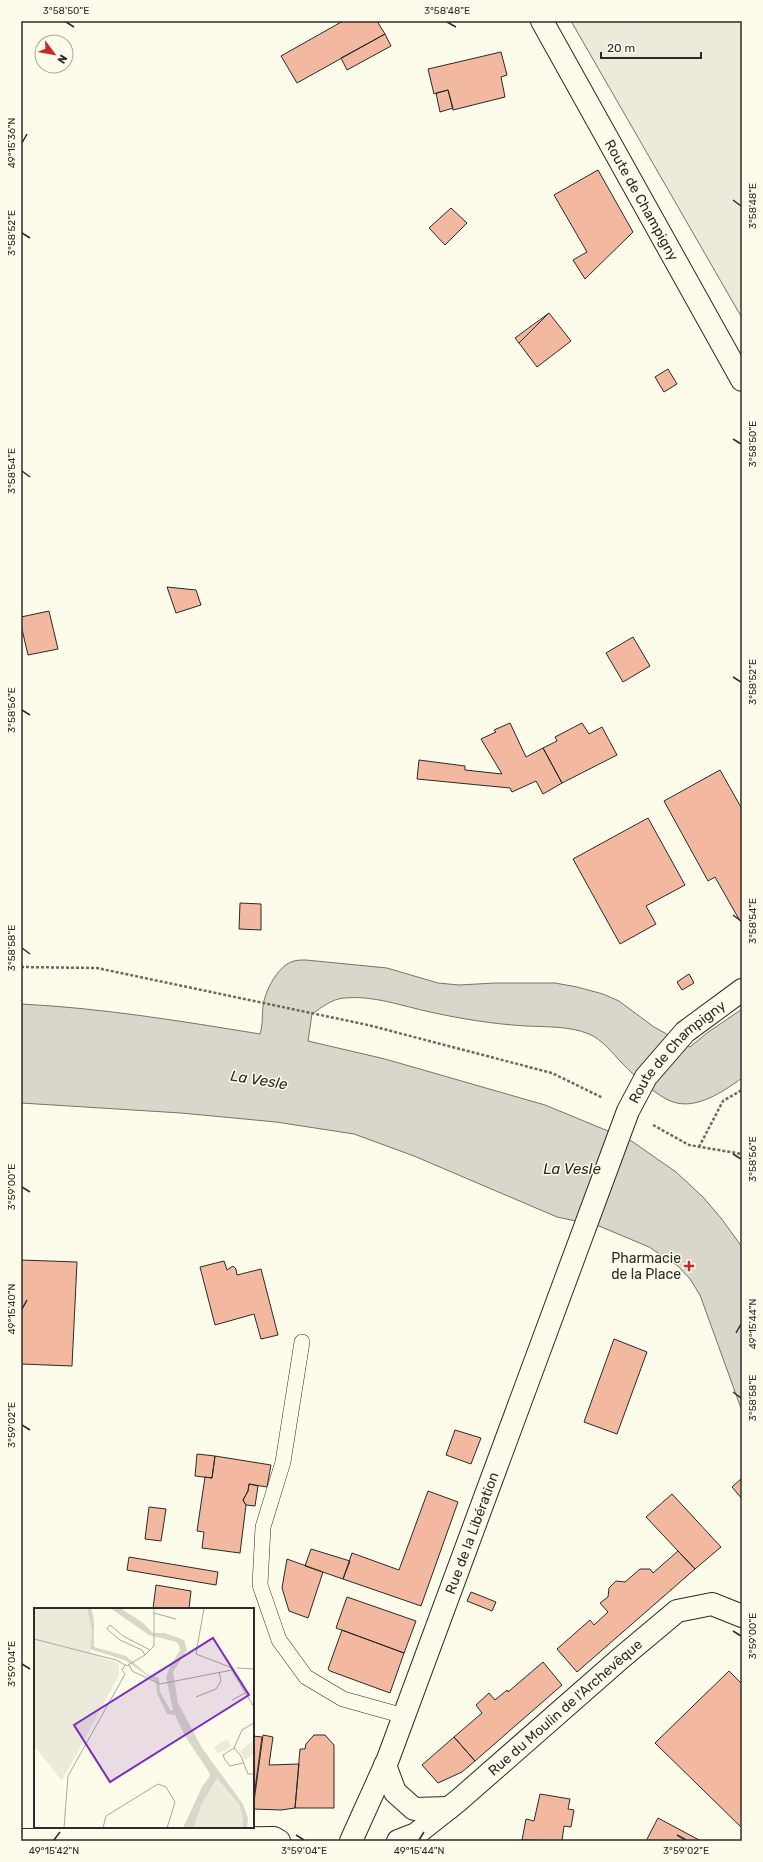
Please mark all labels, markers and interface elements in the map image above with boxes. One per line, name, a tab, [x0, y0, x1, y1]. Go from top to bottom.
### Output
text: 3°58'50"E	[43, 5, 89, 17]
text: 3°58'48"E	[424, 5, 470, 17]
north arrow	[34, 34, 74, 74]
scale bar	[601, 34, 701, 60]
text: 20 m	[607, 41, 635, 55]
text: N	[54, 52, 70, 66]
text: 49°15'36"N	[6, 118, 18, 168]
street label: Route de Champigny	[601, 136, 682, 264]
text: 3°58'48"E	[747, 183, 759, 229]
text: 3°58'52"E	[6, 210, 18, 256]
text: 3°58'50"E	[747, 421, 759, 467]
text: 3°58'54"E	[6, 448, 18, 494]
text: 3°58'52"E	[747, 659, 759, 705]
text: 3°58'56"E	[6, 687, 18, 733]
text: 3°58'54"E	[747, 898, 759, 944]
text: 3°58'58"E	[6, 925, 18, 971]
street label: Route de Champigny	[625, 996, 729, 1106]
water label: La Vesle	[229, 1067, 289, 1093]
text: 3°58'56"E	[747, 1136, 759, 1182]
water label: La Vesle	[543, 1160, 601, 1178]
text: 3°59'00"E	[6, 1164, 18, 1210]
place label: Pharmacie de la Place	[611, 1250, 681, 1283]
marker: Pharmacie de la Place	[684, 1261, 694, 1271]
text: 49°15'40"N	[6, 1283, 18, 1335]
text: 49°15'44"N	[747, 1299, 759, 1349]
text: 3°58'58"E	[747, 1375, 759, 1421]
text: 3°59'02"E	[6, 1402, 18, 1448]
street label: Rue de la Libération	[441, 1470, 502, 1596]
inset map	[34, 1608, 254, 1828]
text: 3°59'00"E	[747, 1613, 759, 1659]
street label: Rue du Moulin de l'Archevêque	[485, 1635, 646, 1779]
text: 3°59'04"E	[6, 1641, 18, 1687]
text: 49°15'42"N	[29, 1845, 79, 1857]
text: 3°59'04"E	[281, 1845, 327, 1857]
text: 49°15'44"N	[394, 1845, 444, 1857]
text: 3°59'02"E	[663, 1845, 709, 1857]

